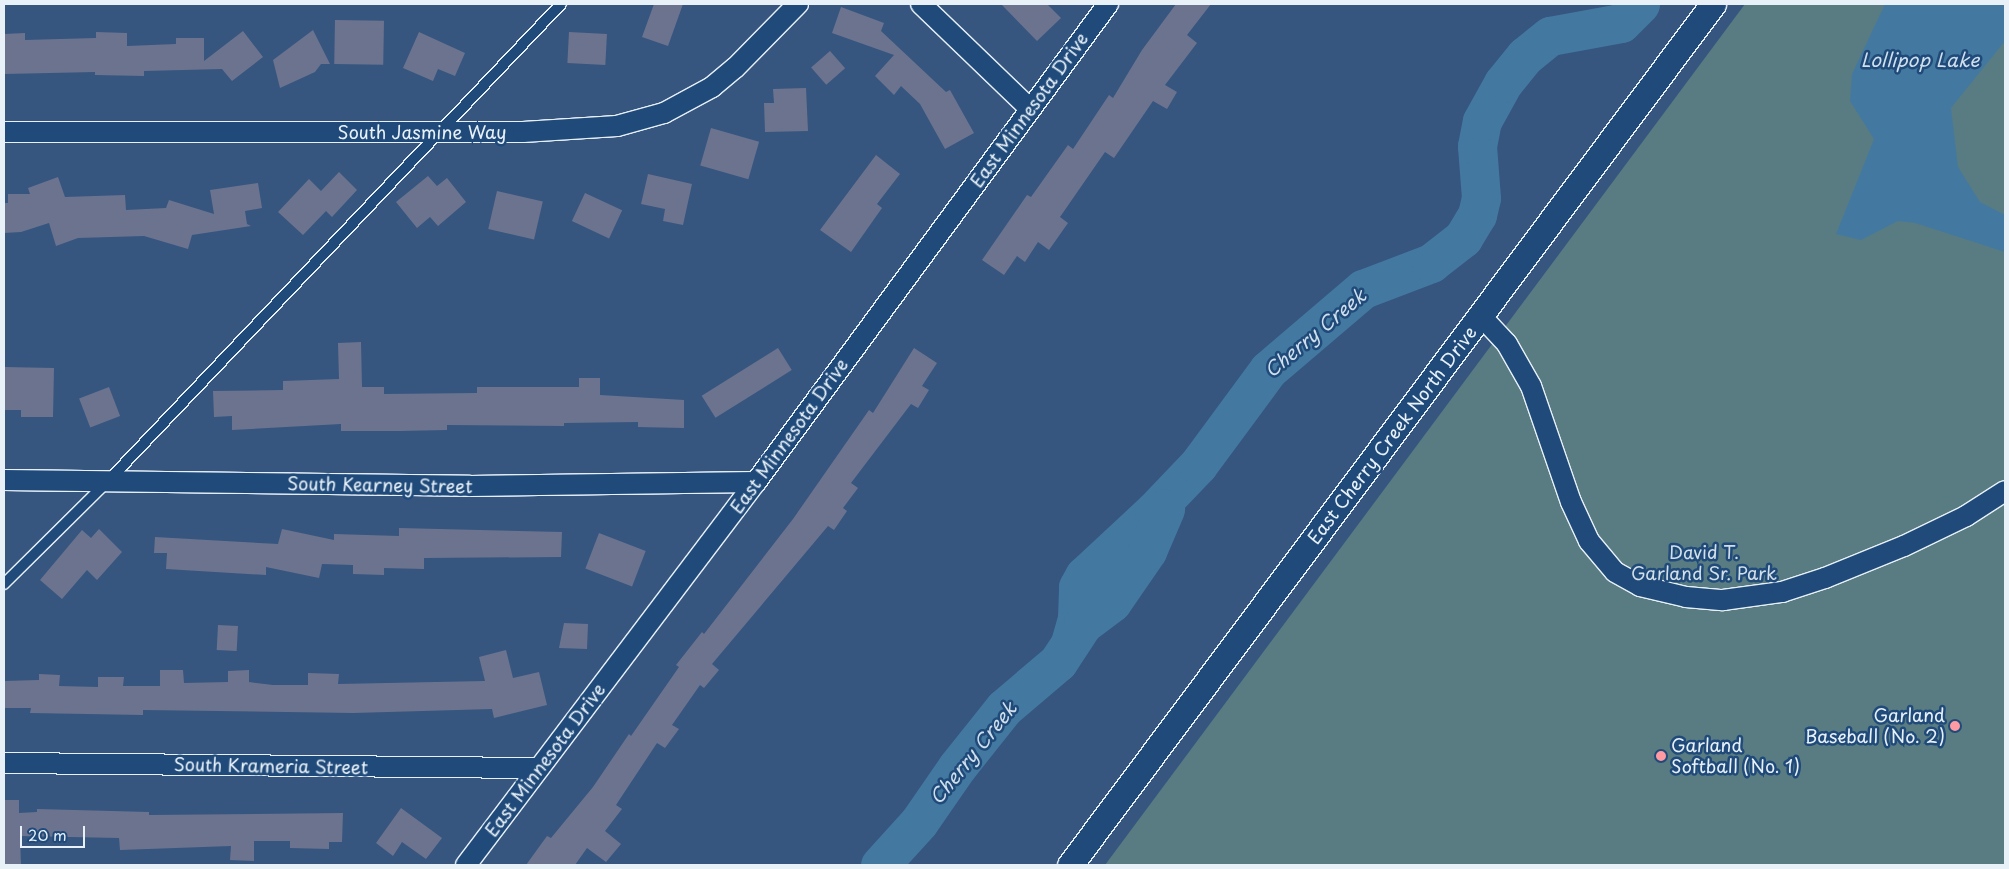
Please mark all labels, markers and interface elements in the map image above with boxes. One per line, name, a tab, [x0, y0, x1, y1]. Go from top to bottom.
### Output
street label: East Minnesota Drive	[966, 29, 1092, 191]
water label: Lollipop Lake	[1860, 49, 1980, 71]
street label: South Jasmine Way	[336, 121, 508, 143]
water label: Cherry Creek	[1260, 284, 1370, 382]
street label: East Cherry Creek North Drive	[1302, 321, 1482, 549]
street label: East Minnesota Drive	[726, 355, 852, 517]
street label: South Kearney Street	[287, 473, 473, 497]
park label: David T. Garland Sr. Park	[1631, 542, 1777, 584]
street label: East Minnesota Drive	[480, 679, 610, 841]
water label: Cherry Creek	[925, 697, 1021, 809]
place label: Garland Baseball (No. 2)	[1805, 705, 1945, 748]
marker: Garland Baseball (No. 2)	[1949, 720, 1961, 732]
place label: Garland Softball (No. 1)	[1671, 735, 1800, 778]
marker: Garland Softball (No. 1)	[1655, 750, 1667, 762]
street label: South Krameria Street	[173, 753, 369, 779]
scale bar	[22, 816, 88, 848]
text: 20 m	[28, 823, 67, 846]

